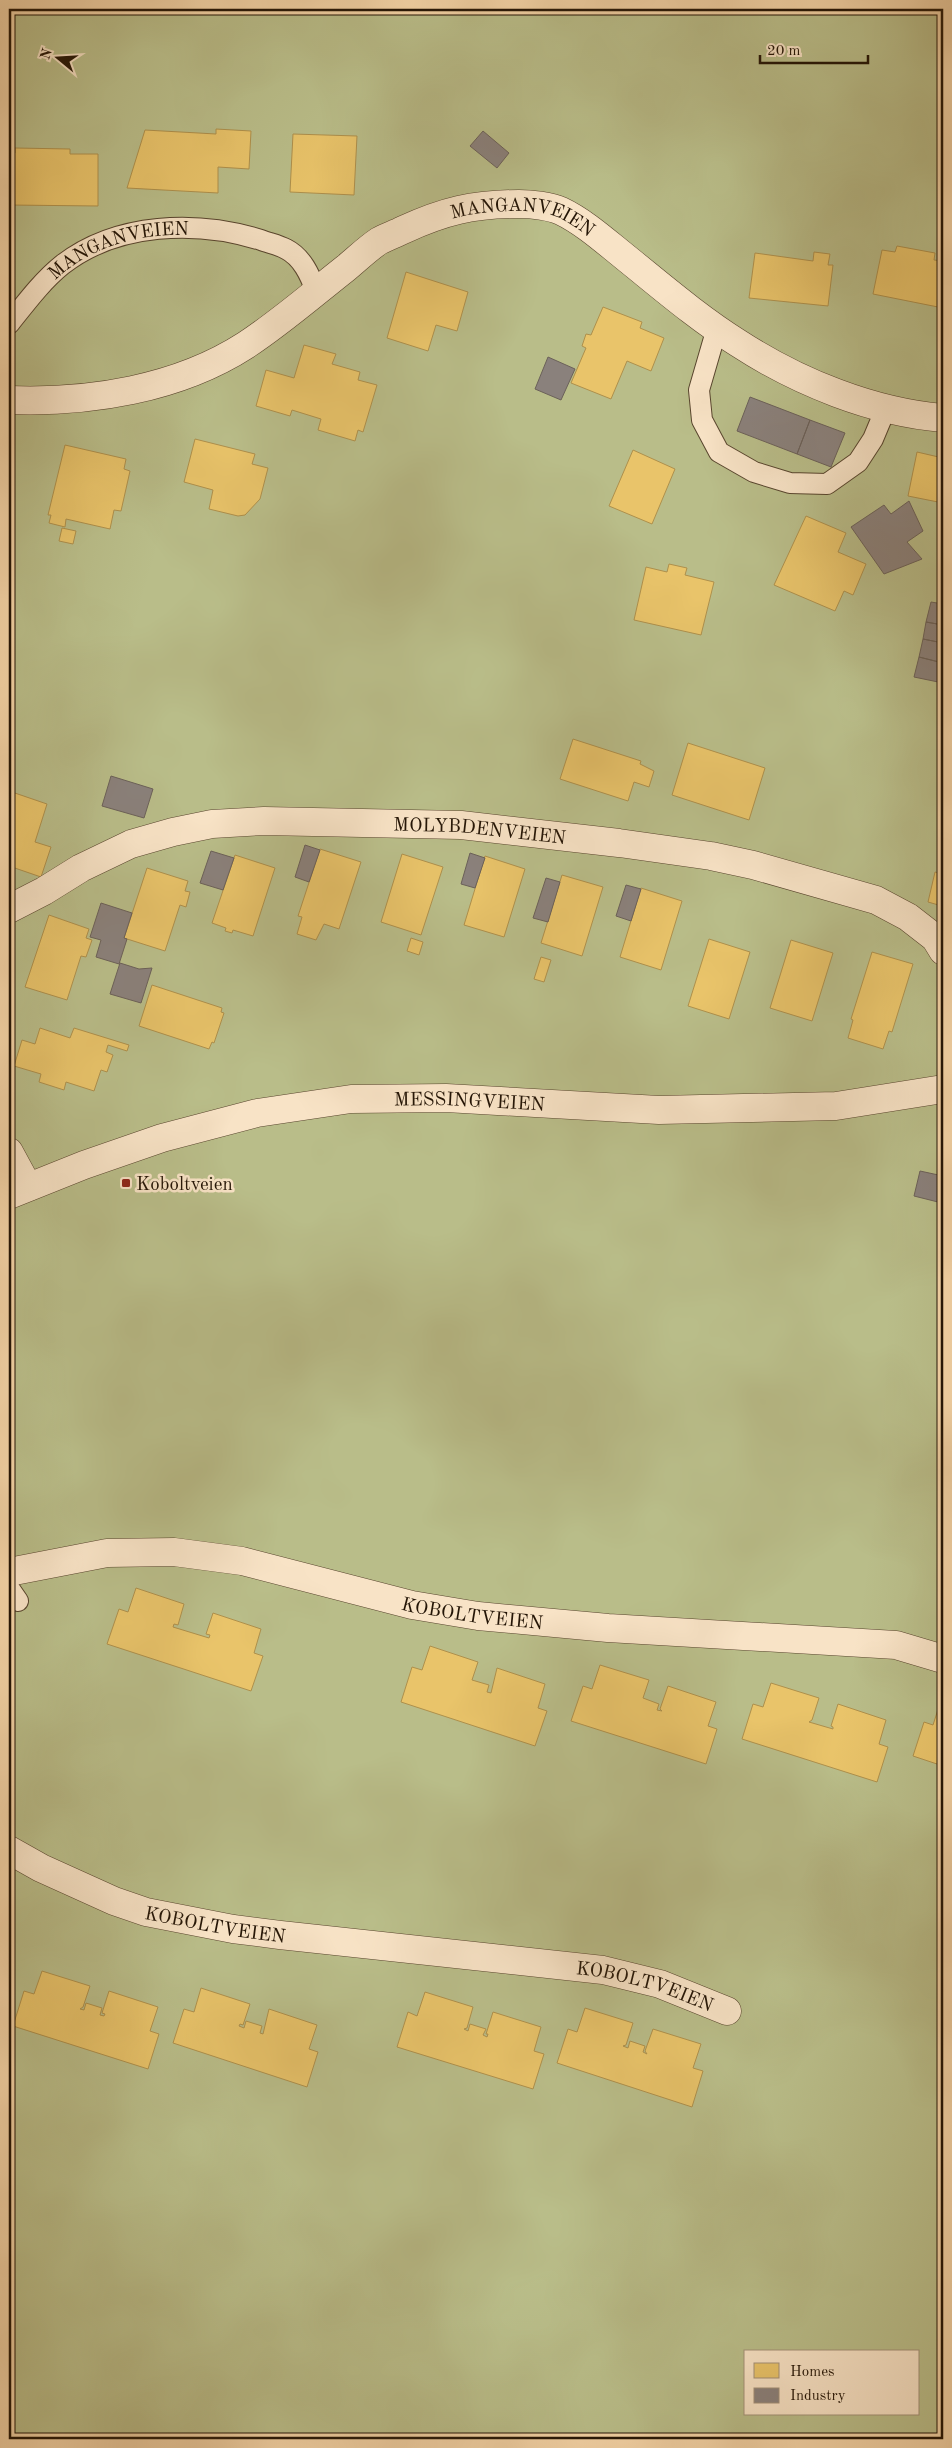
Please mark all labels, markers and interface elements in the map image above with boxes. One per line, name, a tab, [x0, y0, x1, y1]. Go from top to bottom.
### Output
north arrow	[32, 32, 82, 82]
scale bar	[760, 32, 867, 64]
text: 20 m	[767, 44, 801, 59]
text: N	[38, 47, 55, 62]
street label: MANGANVEIEN	[449, 197, 598, 241]
street label: MANGANVEIEN	[46, 221, 189, 284]
street label: MOLYBDENVEIEN	[393, 817, 567, 849]
street label: MESSINGVEIEN	[394, 1091, 546, 1116]
place label: Koboltveien	[136, 1176, 233, 1195]
marker: Koboltveien	[120, 1177, 132, 1189]
street label: KOBOLTVEIEN	[399, 1596, 544, 1634]
street label: KOBOLTVEIEN	[143, 1905, 287, 1948]
street label: KOBOLTVEIEN	[575, 1960, 716, 2017]
legend	[744, 2350, 920, 2416]
text: Homes	[790, 2365, 835, 2380]
text: Industry	[790, 2389, 846, 2404]

